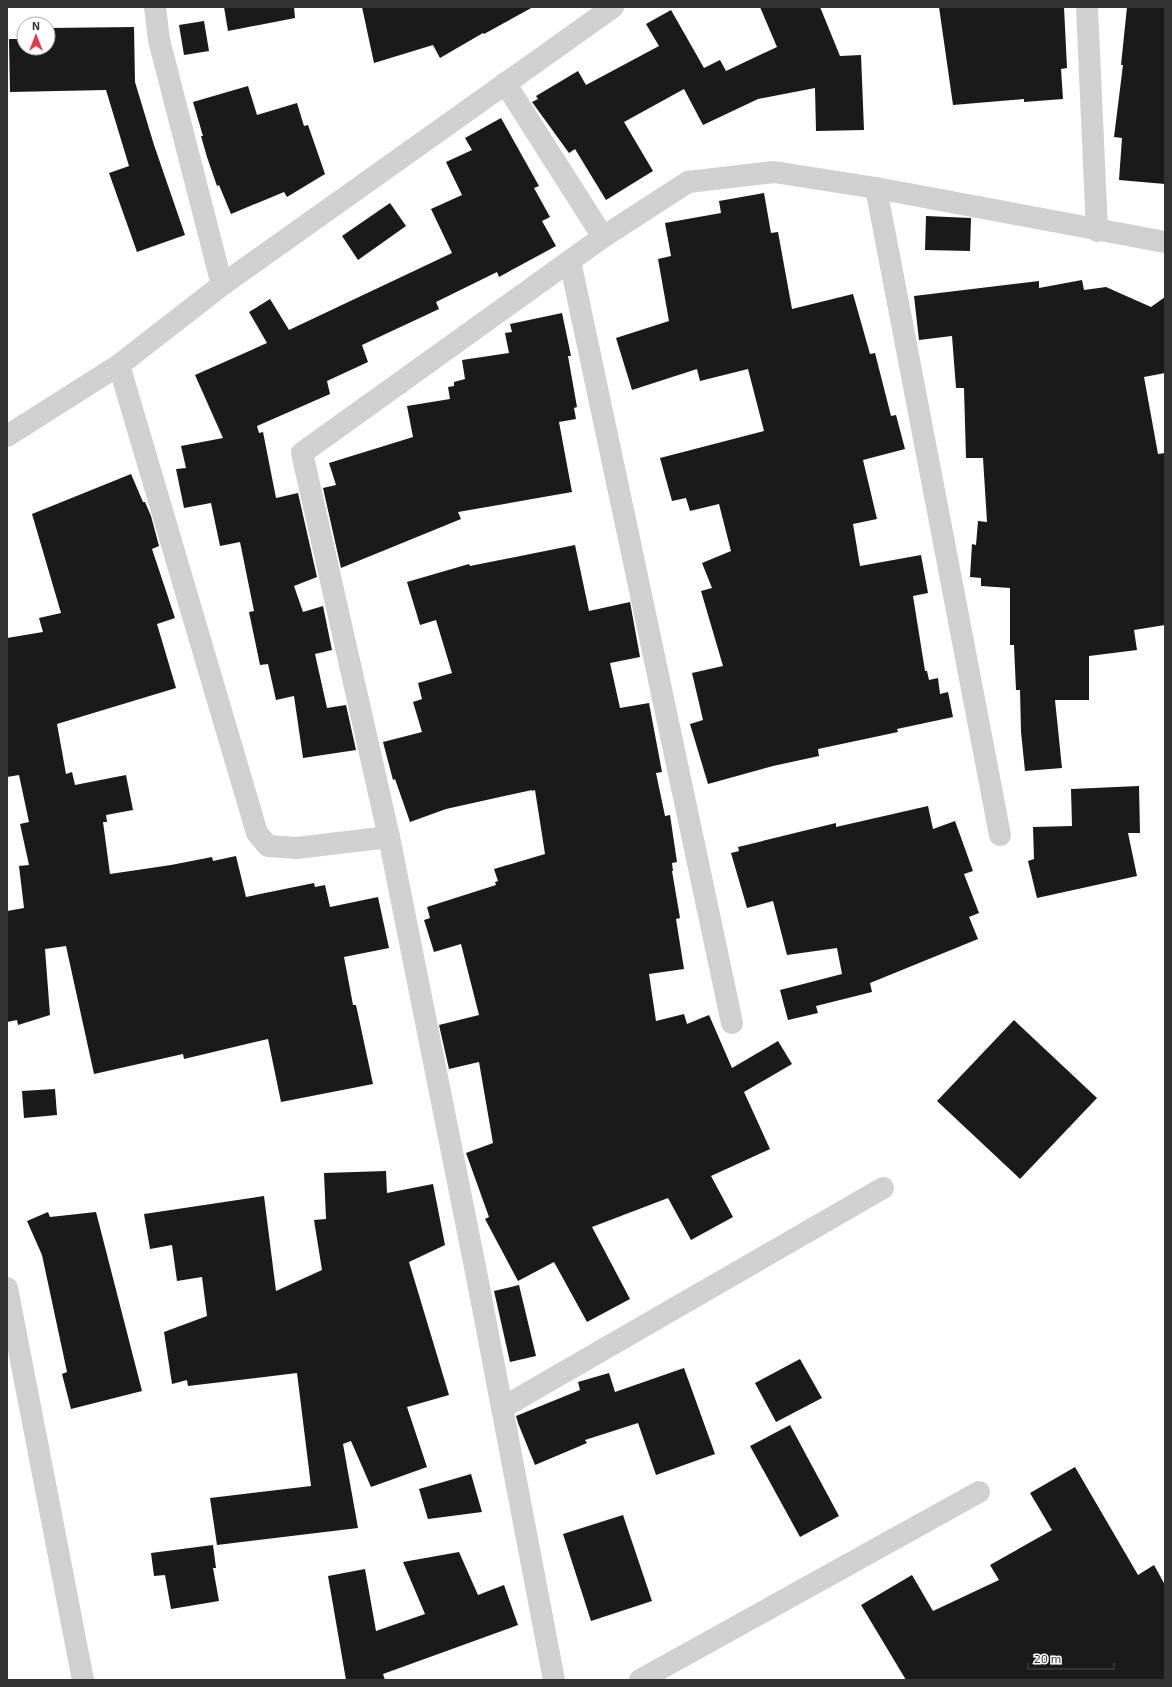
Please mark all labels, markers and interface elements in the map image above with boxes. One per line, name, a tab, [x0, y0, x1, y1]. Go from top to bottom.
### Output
north arrow	[16, 16, 56, 56]
text: N	[32, 19, 40, 32]
scale bar	[1028, 1645, 1114, 1671]
text: 20 m	[1034, 1651, 1061, 1665]

